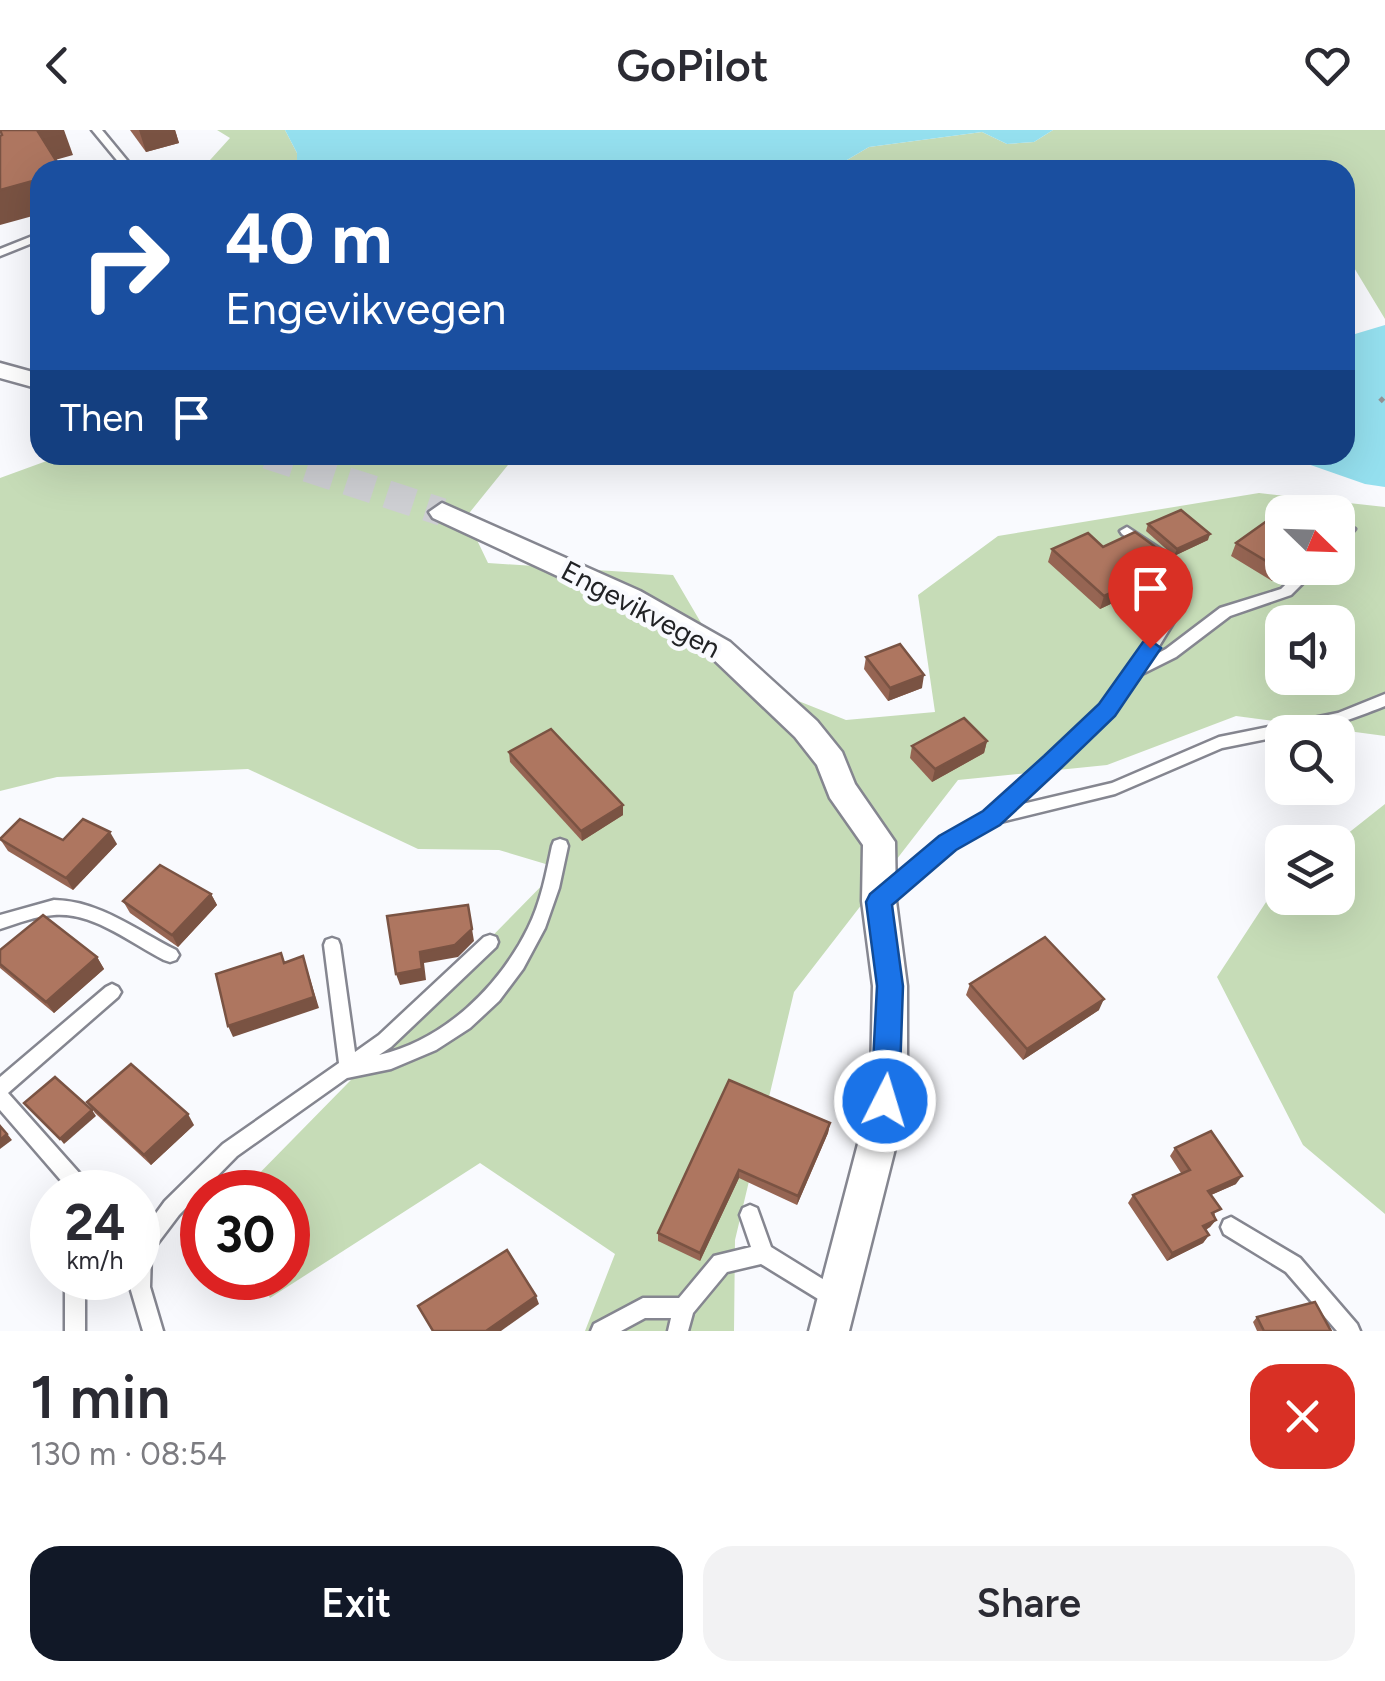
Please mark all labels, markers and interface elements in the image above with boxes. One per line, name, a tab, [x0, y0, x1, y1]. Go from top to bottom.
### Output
icon: back	[30, 38, 85, 93]
text: GoPilot	[616, 38, 769, 92]
icon: heart	[1300, 38, 1355, 93]
text: 40 m	[225, 196, 392, 281]
icon: right	[60, 200, 190, 330]
text: Engevikvegen	[225, 281, 506, 335]
icon: arrive	[164, 390, 219, 445]
text: Then	[60, 395, 144, 441]
north arrow	[1265, 495, 1355, 585]
map controls	[1265, 495, 1355, 915]
pin	[1108, 546, 1193, 649]
street label: Engevikvegen	[556, 553, 726, 665]
icon: arrive	[1123, 561, 1178, 616]
button: sound	[1265, 605, 1355, 695]
button: search	[1265, 715, 1355, 805]
button: layers	[1265, 825, 1355, 915]
position arrow	[833, 1049, 937, 1153]
speed limit sign: 30	[180, 1170, 310, 1300]
text: 24	[65, 1192, 125, 1253]
text: km/h	[66, 1245, 124, 1275]
text: 1 min	[30, 1361, 170, 1433]
button: close	[1250, 1364, 1355, 1469]
text: 130 m · 08:54	[30, 1435, 227, 1473]
button: Exit	[30, 1546, 683, 1661]
button: Share	[703, 1546, 1355, 1661]

